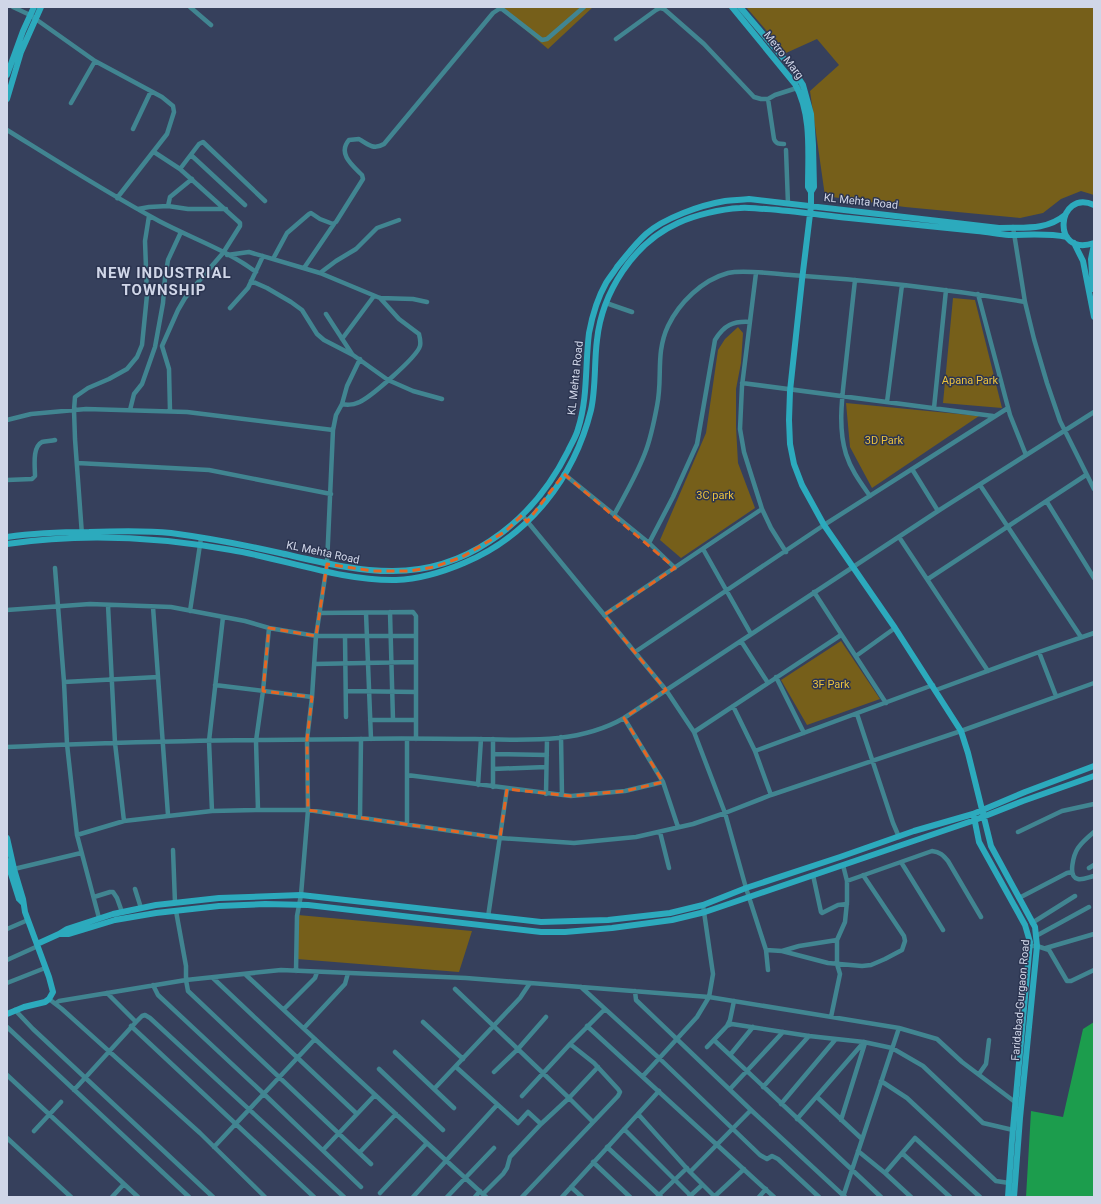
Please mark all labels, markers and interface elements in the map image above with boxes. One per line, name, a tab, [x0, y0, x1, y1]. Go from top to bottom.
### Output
street label: Metro Marg	[761, 29, 806, 82]
street label: KL Mehta Road	[823, 191, 899, 212]
district label: NEW INDUSTRIAL TOWNSHIP	[96, 264, 232, 299]
street label: KL Mehta Road	[565, 340, 586, 416]
park label: Apana Park	[942, 374, 999, 387]
park label: 3D Park	[865, 434, 904, 447]
park label: 3C park	[696, 489, 734, 502]
street label: KL Mehta Road	[285, 538, 361, 567]
park label: 3F Park	[812, 678, 850, 691]
street label: Faridabad-Gurgaon Road	[1009, 939, 1032, 1061]

